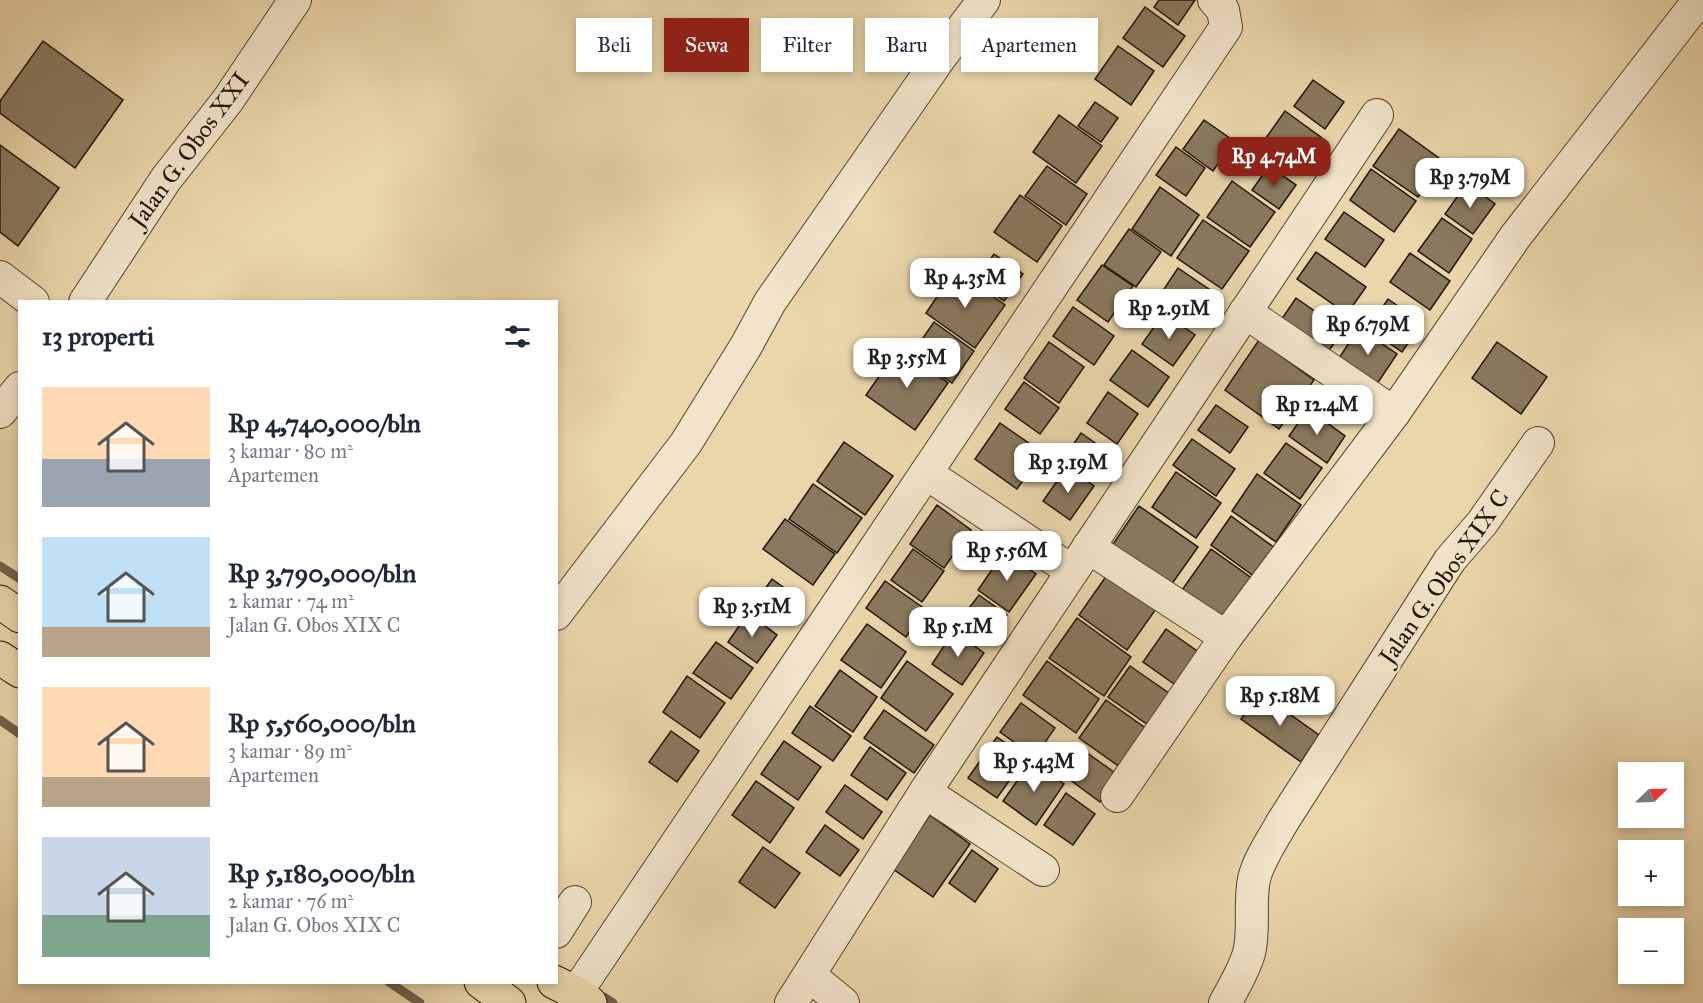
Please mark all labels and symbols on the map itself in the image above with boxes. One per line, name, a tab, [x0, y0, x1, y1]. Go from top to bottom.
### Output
street label: Jalan G. Obos XXI	[121, 66, 256, 236]
pin: Rp 4.74M	[1212, 137, 1336, 188]
pin: Rp 3.79M	[1408, 158, 1532, 209]
pin: Rp 4.35M	[903, 258, 1027, 309]
pin: Rp 2.91M	[1107, 289, 1231, 340]
pin: Rp 6.79M	[1306, 305, 1430, 356]
pin: Rp 3.55M	[845, 338, 969, 389]
pin: Rp 12.4M	[1255, 385, 1379, 436]
pin: Rp 3.19M	[1006, 443, 1130, 494]
street label: Jalan G. Obos XIX C	[1371, 484, 1516, 673]
pin: Rp 5.56M	[945, 531, 1069, 582]
pin: Rp 3.51M	[690, 587, 814, 638]
pin: Rp 5.1M	[903, 607, 1013, 658]
pin: Rp 5.18M	[1218, 676, 1342, 727]
pin: Rp 5.43M	[972, 742, 1096, 793]
north arrow	[1618, 762, 1684, 828]

